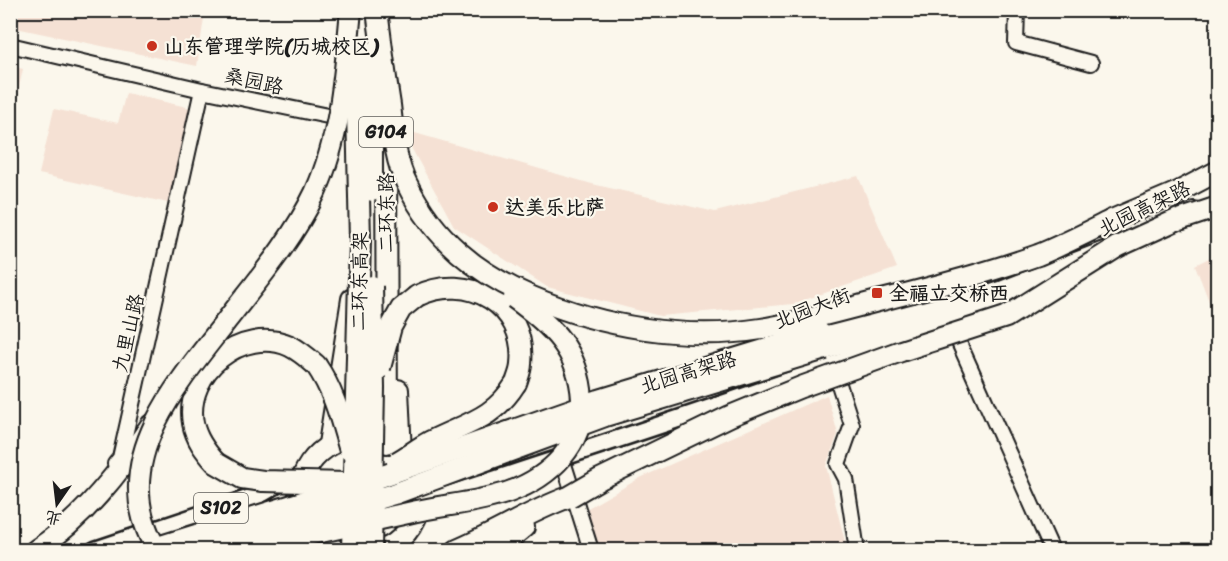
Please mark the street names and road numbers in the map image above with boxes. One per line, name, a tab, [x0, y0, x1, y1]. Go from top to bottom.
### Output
street label: 桑园路	[221, 58, 288, 105]
road number: G104	[359, 117, 413, 147]
street label: 北园高架路	[1092, 170, 1198, 246]
street label: 二环东路	[369, 172, 404, 253]
street label: 二环东高架	[341, 231, 378, 331]
street label: 北园大街	[769, 278, 856, 339]
street label: 九里山路	[102, 289, 155, 376]
street label: 北园高架路	[635, 341, 742, 404]
road number: S102	[194, 493, 248, 523]

